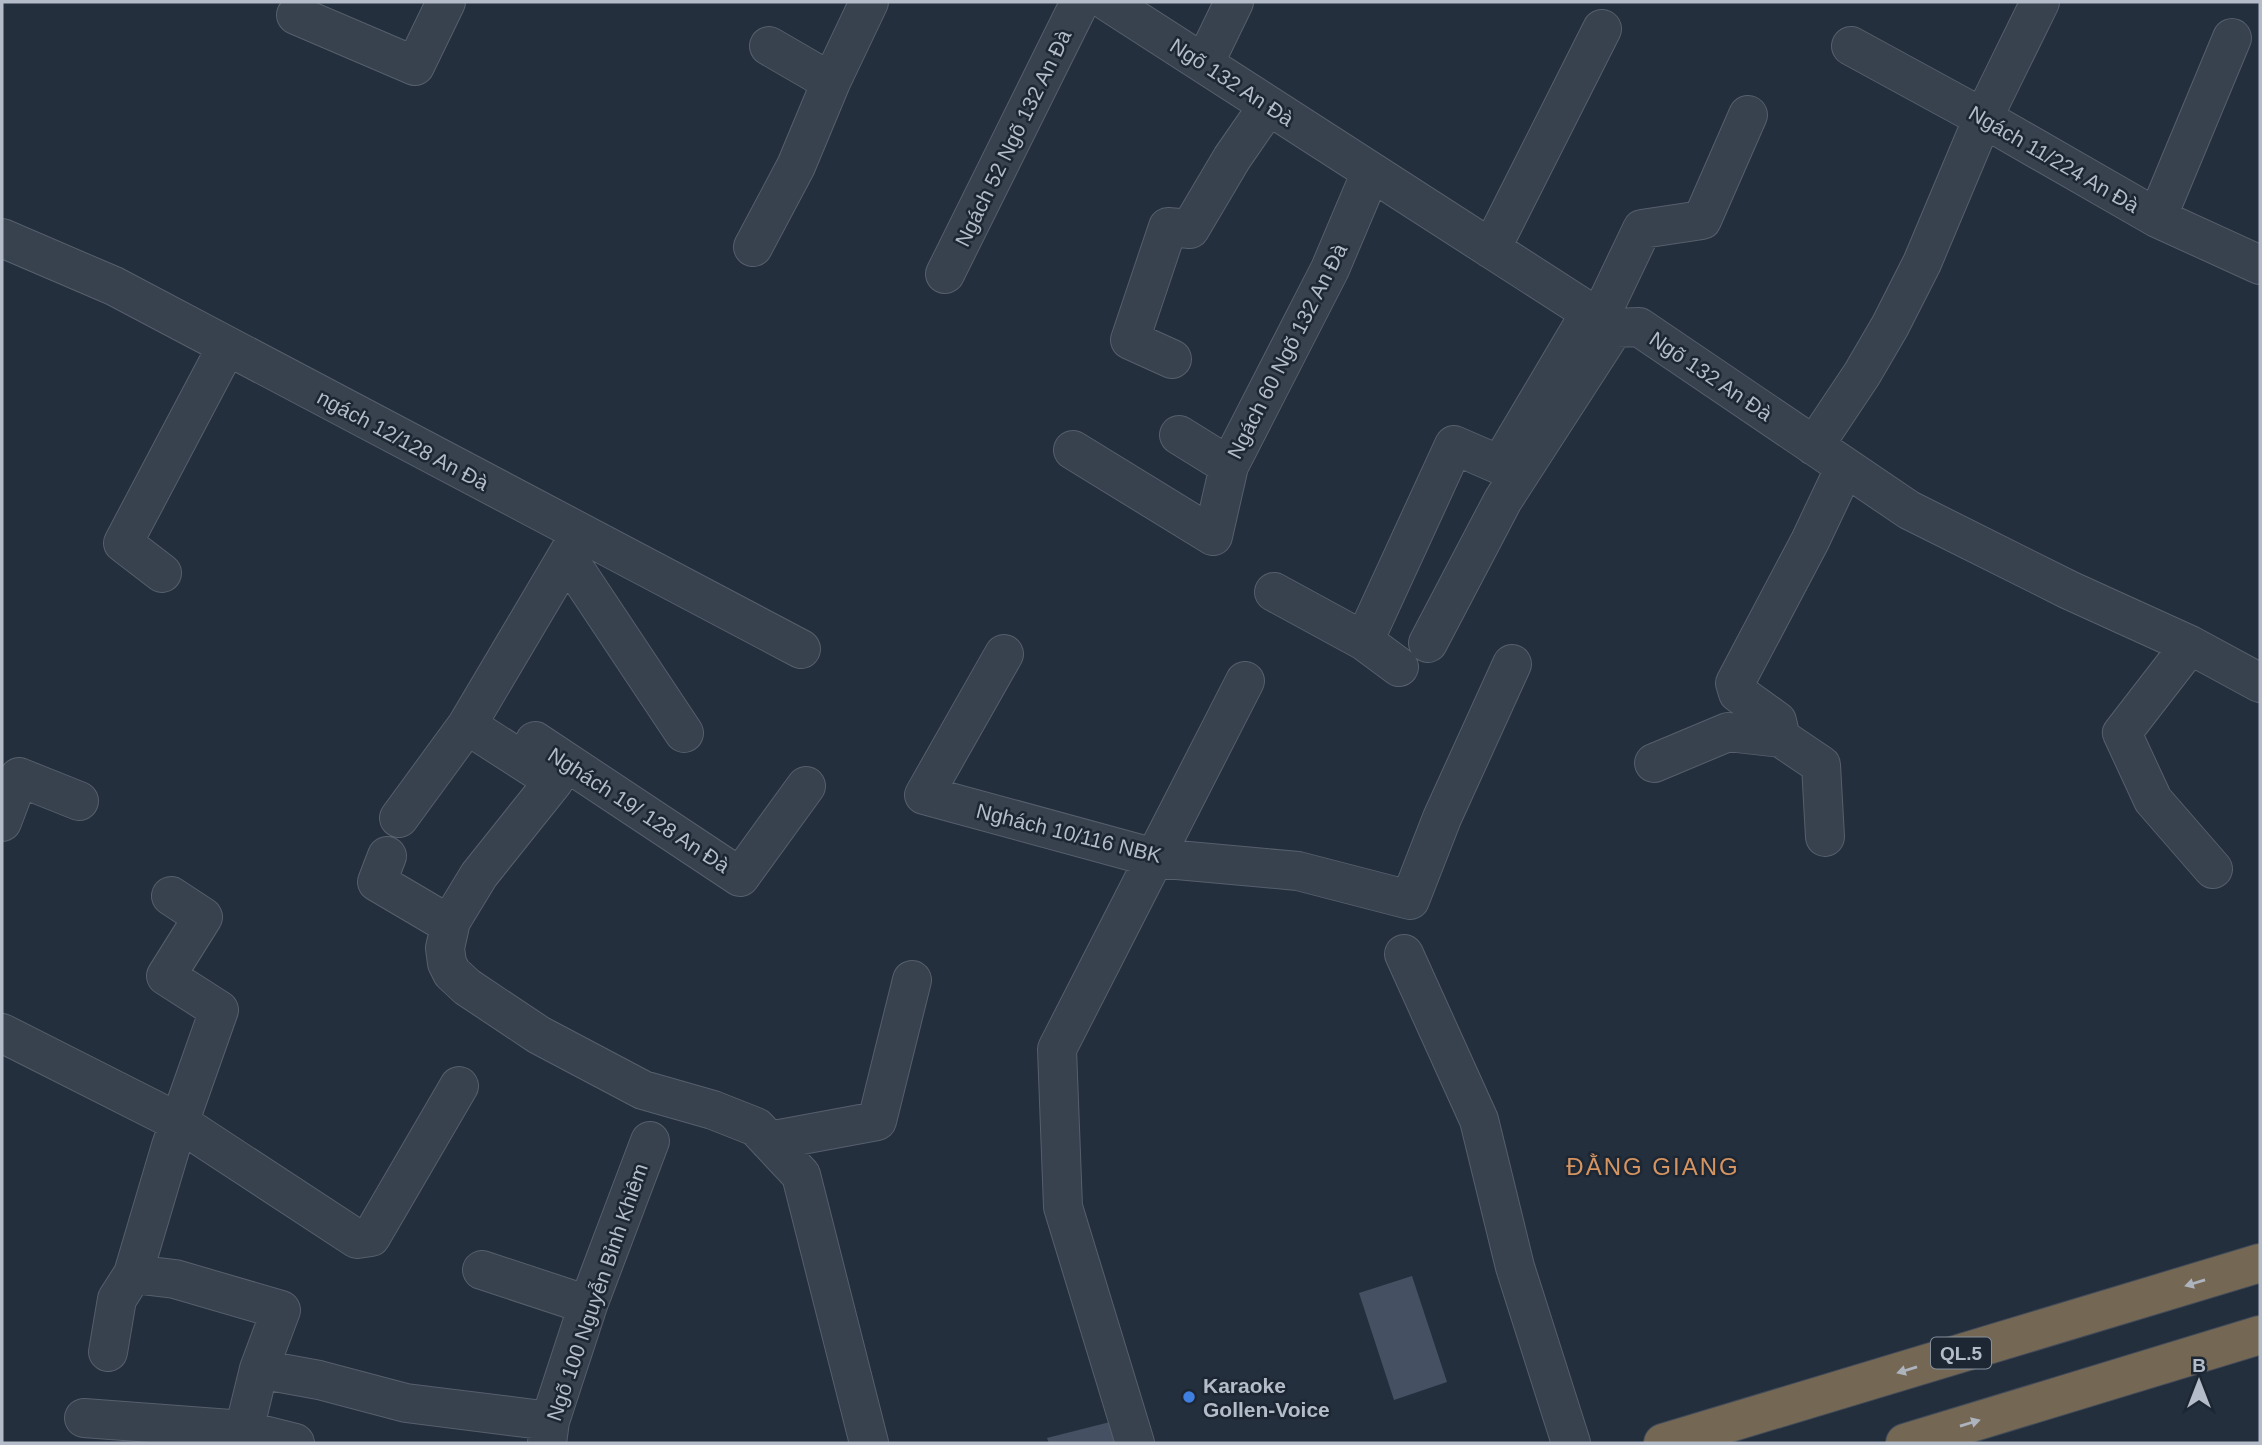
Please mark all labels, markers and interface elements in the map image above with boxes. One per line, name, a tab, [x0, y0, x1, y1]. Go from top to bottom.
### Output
street label: Ngách 52 Ngõ 132 An Đà	[950, 26, 1076, 250]
street label: Ngõ 132 An Đà	[1166, 34, 1298, 131]
street label: Ngách 11/224 An Đà	[1965, 101, 2143, 217]
street label: Ngách 60 Ngõ 132 An Đà	[1223, 239, 1351, 462]
street label: Ngõ 132 An Đà	[1646, 327, 1777, 426]
street label: ngách 12/128 An Đà	[314, 385, 493, 495]
street label: Nghách 19/ 128 An Đà	[544, 743, 734, 877]
street label: Nghách 10/116 NBK	[974, 799, 1164, 867]
district label: ĐẰNG GIANG	[1566, 1153, 1740, 1180]
street label: Ngõ 100 Nguyễn Bỉnh Khiêm	[542, 1160, 652, 1424]
one-way arrow	[2184, 1279, 2205, 1289]
road number: QL.5	[1931, 1338, 1991, 1368]
north arrow	[2164, 1347, 2234, 1417]
text: B	[2192, 1355, 2206, 1376]
one-way arrow	[1896, 1365, 1917, 1375]
place label: Karaoke Gollen-Voice	[1203, 1374, 1330, 1421]
marker: Karaoke Gollen-Voice	[1181, 1389, 1197, 1405]
one-way arrow	[1960, 1418, 1981, 1428]

